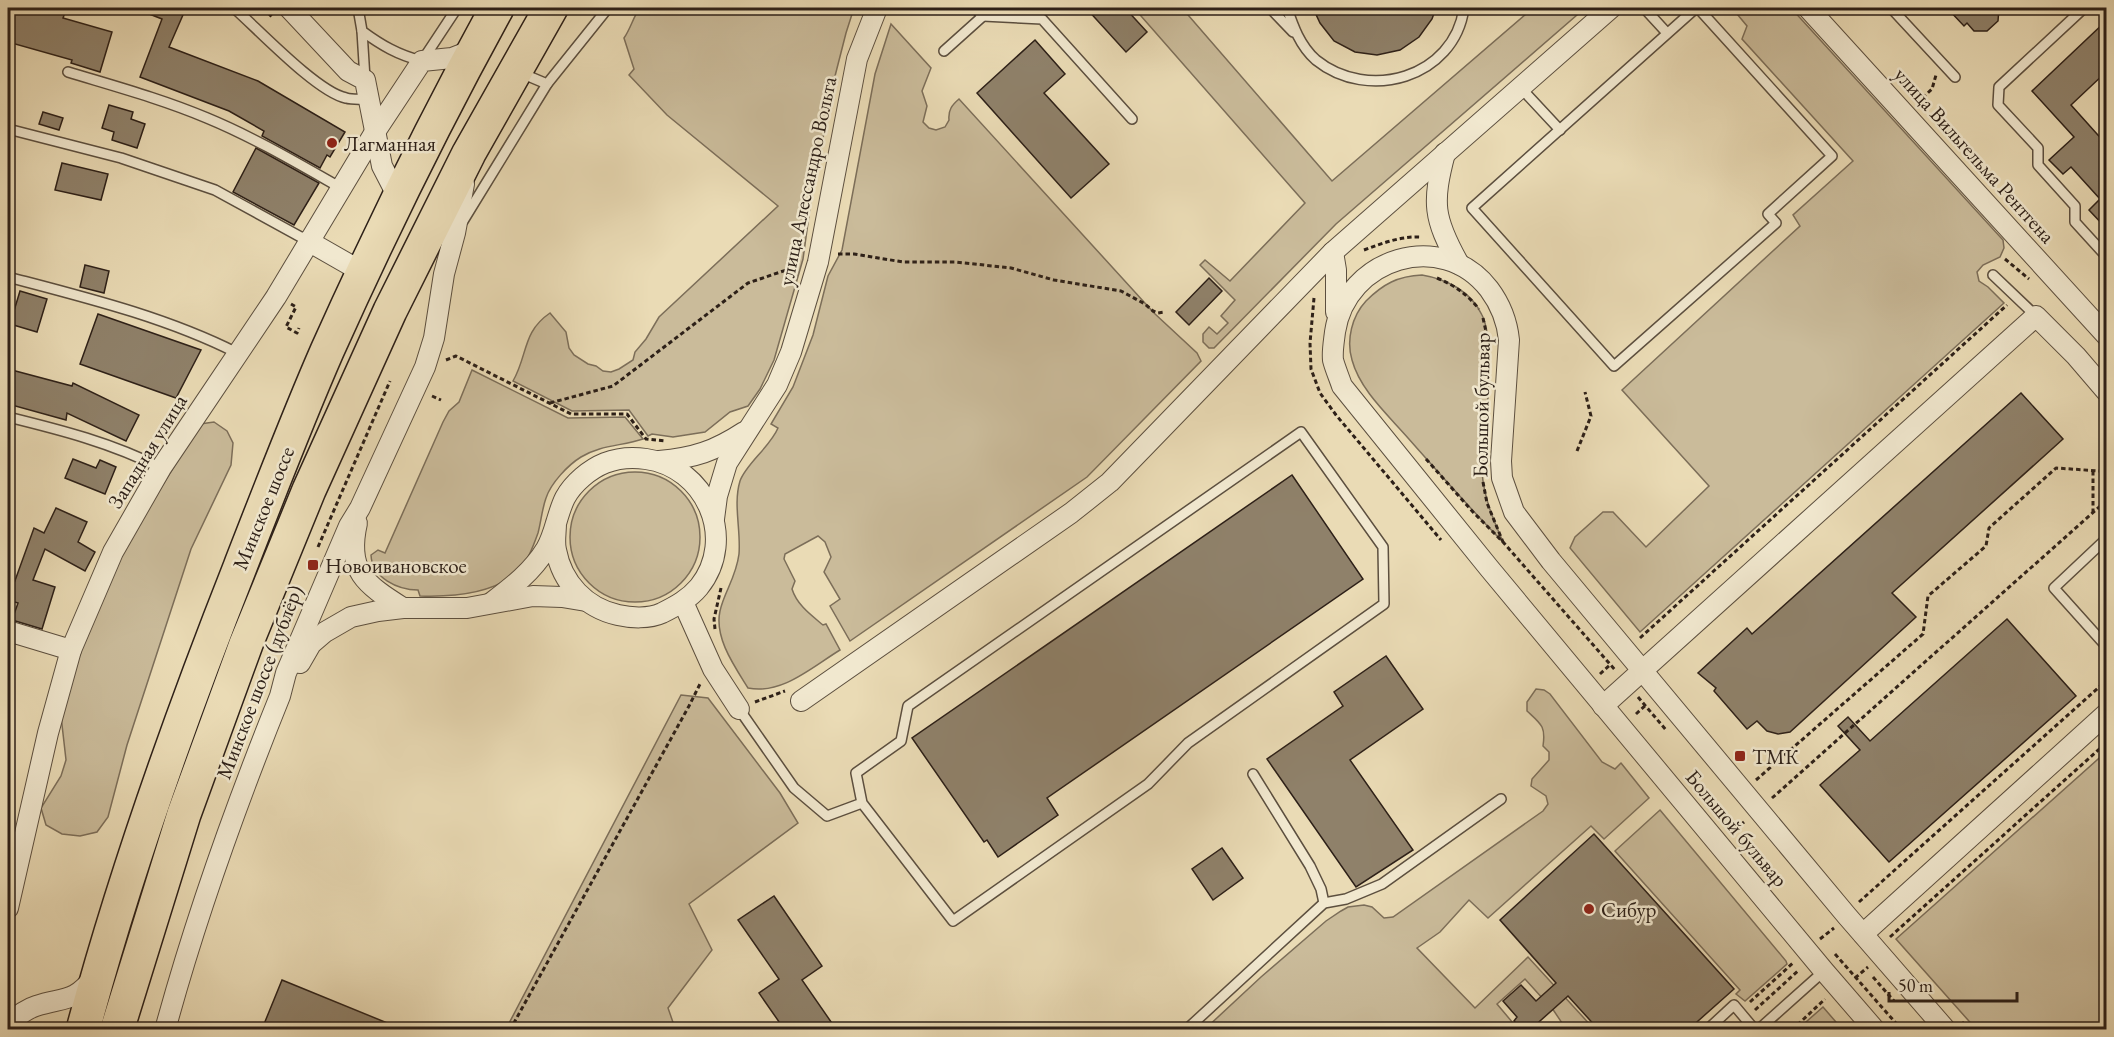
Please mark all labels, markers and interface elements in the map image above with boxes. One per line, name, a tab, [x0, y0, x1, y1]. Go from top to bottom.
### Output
street label: улица Вильгельма Рентгена	[1889, 61, 2062, 249]
street label: улица Алессандро Вольта	[772, 73, 843, 288]
place label: Лагманная	[344, 130, 436, 157]
marker: Лагманная	[325, 136, 339, 150]
street label: Большой бульвар	[1466, 332, 1496, 478]
street label: Западная улица	[101, 388, 193, 513]
street label: Минское шоссе	[226, 442, 300, 574]
place label: Новоивановское	[325, 552, 467, 579]
marker: Новоивановское	[306, 558, 320, 572]
street label: Минское шоссе (дублёр)	[210, 581, 308, 783]
place label: ТМК	[1752, 743, 1799, 770]
marker: ТМК	[1733, 749, 1747, 763]
street label: Большой бульвар	[1680, 764, 1794, 892]
place label: Сибур	[1601, 896, 1657, 923]
marker: Сибур	[1582, 902, 1596, 916]
scale bar	[1889, 965, 2016, 1003]
text: 50 m	[1898, 974, 1933, 997]

